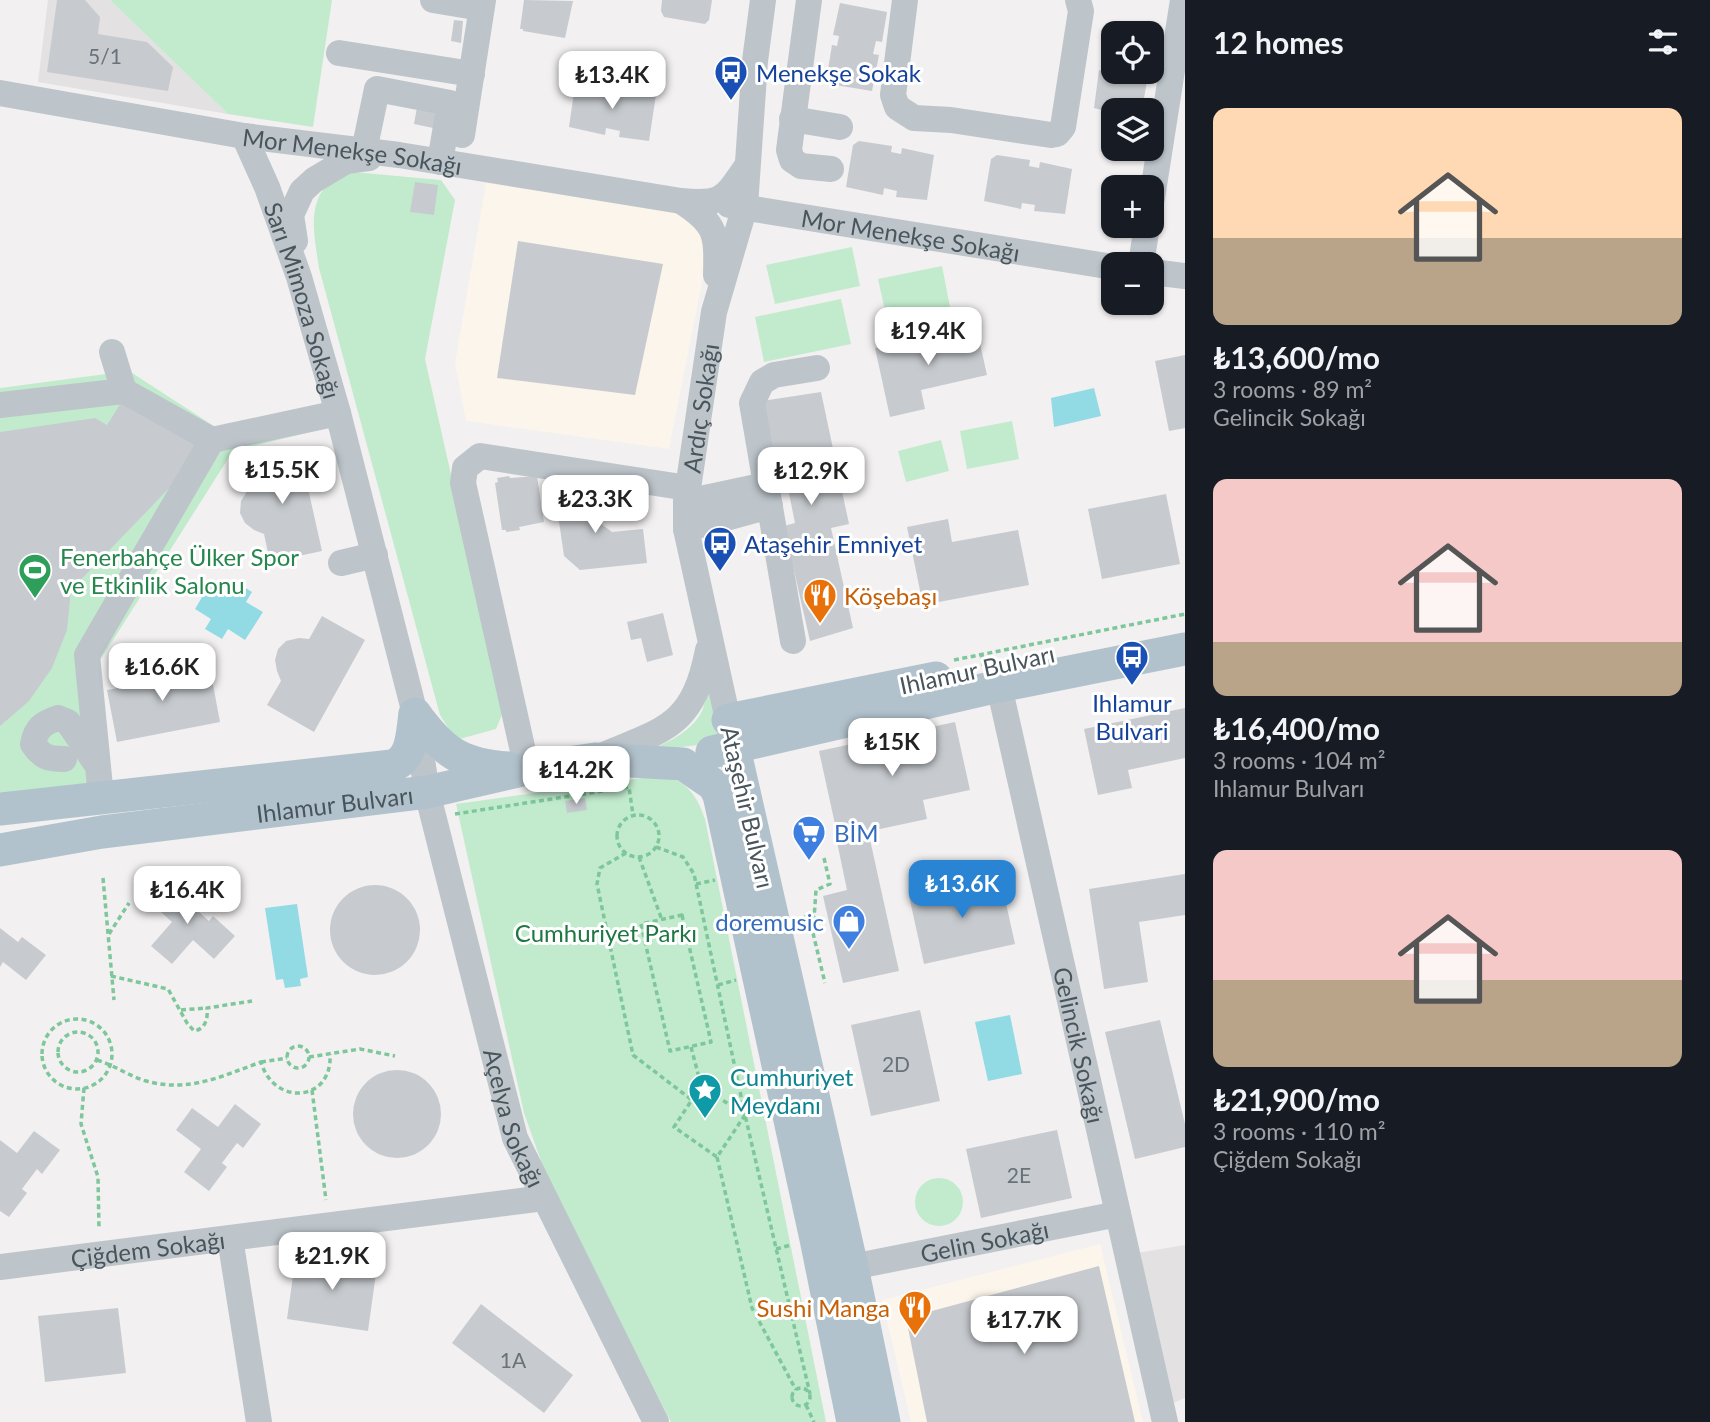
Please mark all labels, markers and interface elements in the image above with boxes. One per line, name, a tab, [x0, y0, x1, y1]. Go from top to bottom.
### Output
map controls	[1101, 21, 1164, 315]
button: locate	[1101, 21, 1164, 84]
icon: filters	[1644, 23, 1682, 61]
text: 12 homes	[1213, 24, 1344, 60]
house number: 5/1	[88, 43, 122, 68]
pin: ₺13.4K	[555, 52, 669, 111]
bus stop icon: Menekşe Sokak	[712, 53, 750, 102]
place label: Menekşe Sokak	[756, 58, 922, 87]
text: ₺13.4K	[575, 60, 649, 88]
button: layers	[1101, 98, 1164, 161]
street label: Mor Menekşe Sokağı	[241, 121, 464, 180]
icon: home	[1385, 154, 1511, 280]
button: +	[1101, 175, 1164, 238]
street label: Sarı Mimoza Sokağı	[259, 198, 348, 402]
street label: Mor Menekşe Sokağı	[799, 202, 1022, 266]
button: −	[1101, 252, 1164, 315]
pin: ₺19.4K	[871, 308, 985, 367]
text: ₺19.4K	[891, 316, 965, 344]
text: ₺13,600/mo	[1213, 339, 1380, 375]
street label: Ardıç Sokağı	[676, 341, 724, 475]
text: 3 rooms · 89 m²	[1213, 375, 1372, 403]
text: Gelincik Sokağı	[1213, 403, 1366, 431]
pin: ₺15.5K	[225, 447, 339, 506]
pin: ₺12.9K	[754, 448, 868, 507]
text: ₺15.5K	[245, 455, 319, 483]
text: ₺12.9K	[774, 456, 848, 484]
pin: ₺23.3K	[538, 476, 652, 535]
text: ₺23.3K	[558, 484, 632, 512]
bus stop icon: Ataşehir Emniyet	[701, 524, 739, 573]
icon: home	[1385, 525, 1511, 651]
place label: Ataşehir Emniyet	[744, 529, 923, 558]
place label: Fenerbahçe Ülker Spor ve Etkinlik Salonu	[60, 542, 299, 599]
sports icon: Fenerbahçe Ülker Spor ve Etkinlik Salonu	[16, 551, 54, 600]
restaurant icon: Köşebaşı	[801, 576, 839, 625]
place label: Köşebaşı	[844, 581, 937, 610]
street label: Ihlamur Bulvarı	[897, 638, 1057, 700]
bus stop icon: Ihlamur Bulvari	[1113, 638, 1151, 687]
pin: ₺16.6K	[105, 644, 219, 703]
text: ₺16.6K	[125, 652, 199, 680]
place label: Ihlamur Bulvari	[1092, 688, 1172, 745]
text: ₺16,400/mo	[1213, 710, 1380, 746]
pin: ₺15K	[851, 718, 933, 778]
street label: Ataşehir Bulvarı	[715, 723, 781, 891]
text: ₺15K	[864, 727, 920, 755]
pin: ₺14.2K	[519, 746, 633, 806]
text: 3 rooms · 104 m²	[1213, 746, 1385, 774]
text: ₺14.2K	[539, 755, 613, 783]
text: Ihlamur Bulvarı	[1213, 774, 1364, 802]
street label: Ihlamur Bulvarı	[254, 779, 415, 827]
supermarket icon: BİM	[790, 813, 828, 862]
place label: BİM	[834, 818, 879, 847]
pin: ₺13.6K	[905, 860, 1019, 920]
pin: ₺16.4K	[130, 866, 244, 926]
text: ₺13.6K	[925, 869, 999, 897]
text: ₺16.4K	[150, 875, 224, 903]
icon: home	[1385, 896, 1511, 1022]
shop icon: doremusic	[830, 902, 868, 951]
place label: doremusic	[715, 907, 824, 936]
park label: Cumhuriyet Parkı	[515, 918, 697, 947]
street label: Gelincik Sokağı	[1048, 964, 1112, 1126]
street label: Açelya Sokağı	[478, 1045, 551, 1192]
house number: 2D	[882, 1051, 910, 1076]
place label: Cumhuriyet Meydanı	[730, 1062, 854, 1119]
place icon: Cumhuriyet Meydanı	[686, 1071, 724, 1120]
text: ₺21,900/mo	[1213, 1081, 1380, 1117]
text: 3 rooms · 110 m²	[1213, 1117, 1385, 1145]
text: Çiğdem Sokağı	[1213, 1145, 1362, 1173]
house number: 2E	[1007, 1162, 1031, 1187]
street label: Gelin Sokağı	[918, 1214, 1051, 1268]
street label: Çiğdem Sokağı	[69, 1224, 227, 1272]
pin: ₺21.9K	[275, 1232, 389, 1292]
text: ₺21.9K	[295, 1241, 369, 1269]
restaurant icon: Sushi Manga	[896, 1288, 934, 1337]
place label: Sushi Manga	[756, 1293, 890, 1322]
pin: ₺17.7K	[967, 1296, 1081, 1356]
text: ₺17.7K	[987, 1305, 1061, 1333]
house number: 1A	[500, 1347, 527, 1372]

